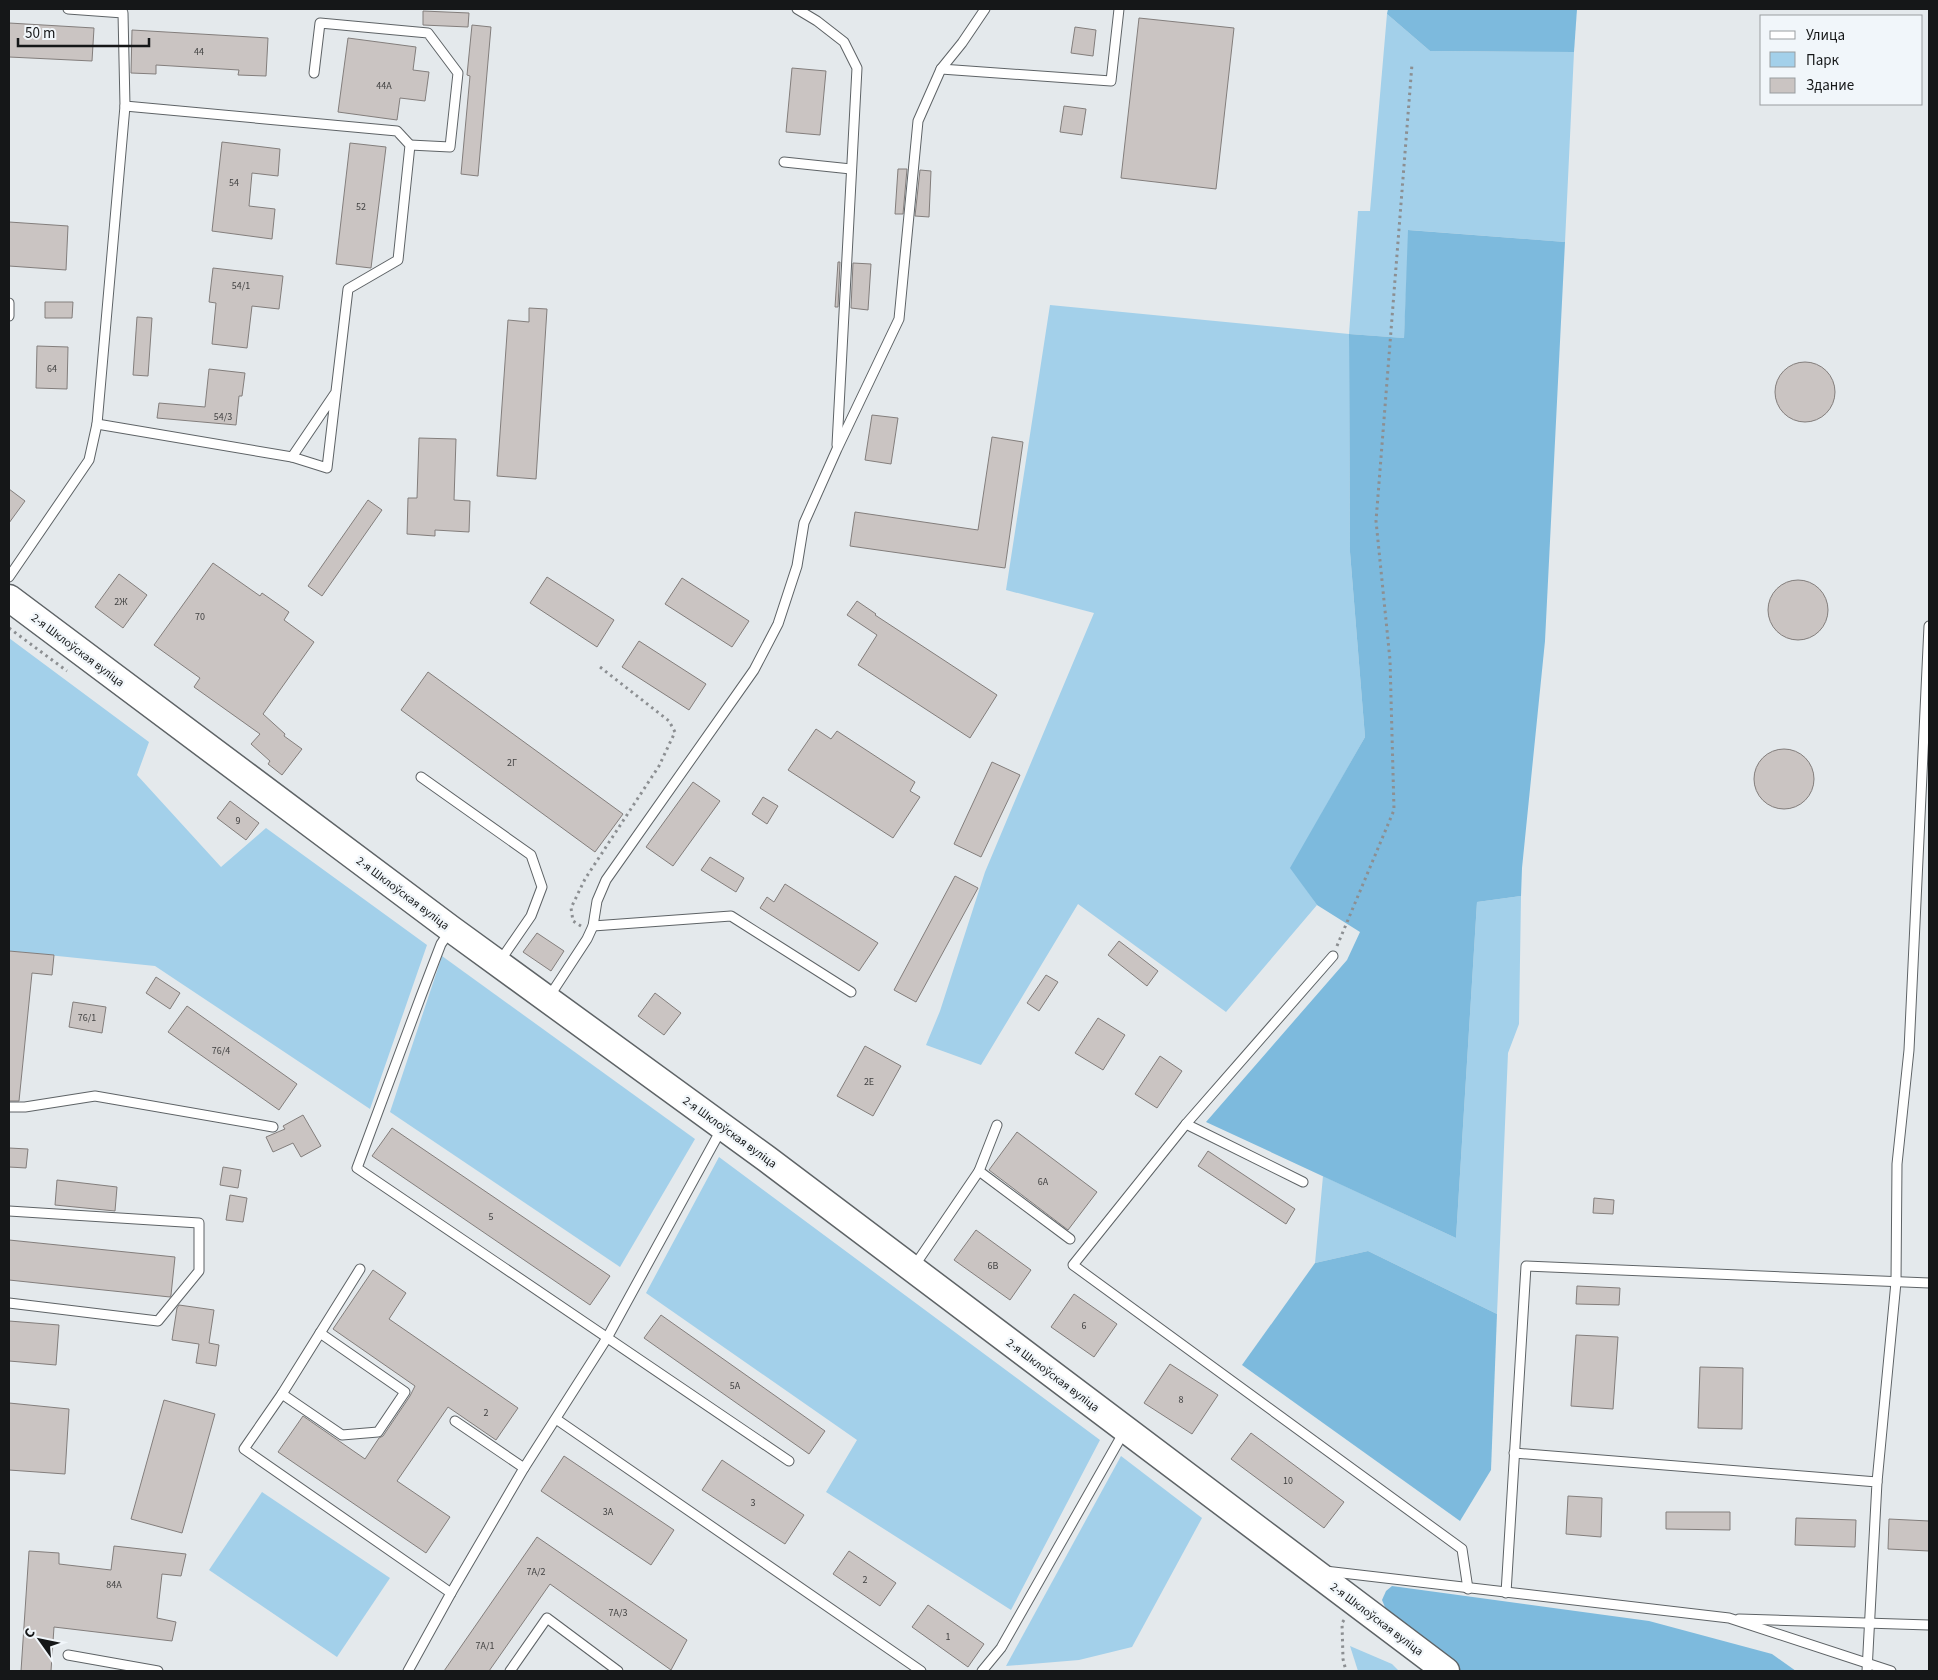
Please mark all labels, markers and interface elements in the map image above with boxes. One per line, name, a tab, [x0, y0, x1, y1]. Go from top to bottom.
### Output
scale bar	[18, 15, 149, 47]
legend	[1760, 15, 1923, 105]
text: 50 m	[25, 23, 55, 44]
text: Улица	[1806, 25, 1845, 46]
house number: 44	[194, 45, 204, 59]
text: Парк	[1806, 50, 1840, 71]
text: Здание	[1806, 75, 1854, 96]
house number: 44А	[376, 79, 392, 93]
house number: 54	[229, 176, 239, 190]
house number: 52	[356, 200, 366, 214]
house number: 54/1	[232, 279, 250, 293]
house number: 64	[47, 362, 57, 376]
house number: 54/3	[214, 410, 232, 424]
house number: 2Ж	[114, 595, 128, 609]
street label: 2-я Шклоўская вуліца	[28, 610, 128, 691]
house number: 70	[195, 610, 205, 624]
house number: 2Г	[507, 756, 517, 770]
house number: 9	[236, 814, 241, 828]
street label: 2-я Шклоўская вуліца	[353, 853, 453, 934]
house number: 76/1	[78, 1011, 96, 1025]
house number: 76/4	[212, 1044, 230, 1058]
house number: 2Е	[864, 1075, 874, 1089]
street label: 2-я Шклоўская вуліца	[679, 1092, 780, 1172]
house number: 6А	[1038, 1175, 1049, 1189]
house number: 5	[489, 1210, 494, 1224]
house number: 6В	[988, 1259, 999, 1273]
house number: 6	[1082, 1319, 1087, 1333]
street label: 2-я Шклоўская вуліца	[1003, 1335, 1103, 1416]
house number: 5А	[730, 1379, 741, 1393]
house number: 8	[1179, 1393, 1184, 1407]
house number: 2	[484, 1406, 489, 1420]
house number: 10	[1283, 1474, 1293, 1488]
house number: 3	[751, 1496, 756, 1510]
house number: 3А	[603, 1505, 614, 1519]
house number: 7А/2	[527, 1565, 545, 1579]
house number: 2	[863, 1573, 868, 1587]
house number: 84А	[106, 1578, 122, 1592]
street label: 2-я Шклоўская вуліца	[1327, 1579, 1427, 1660]
house number: 7А/3	[609, 1606, 627, 1620]
north arrow	[15, 1615, 65, 1665]
text: С	[19, 1625, 41, 1642]
house number: 1	[946, 1630, 951, 1644]
house number: 7А/1	[476, 1639, 494, 1653]

